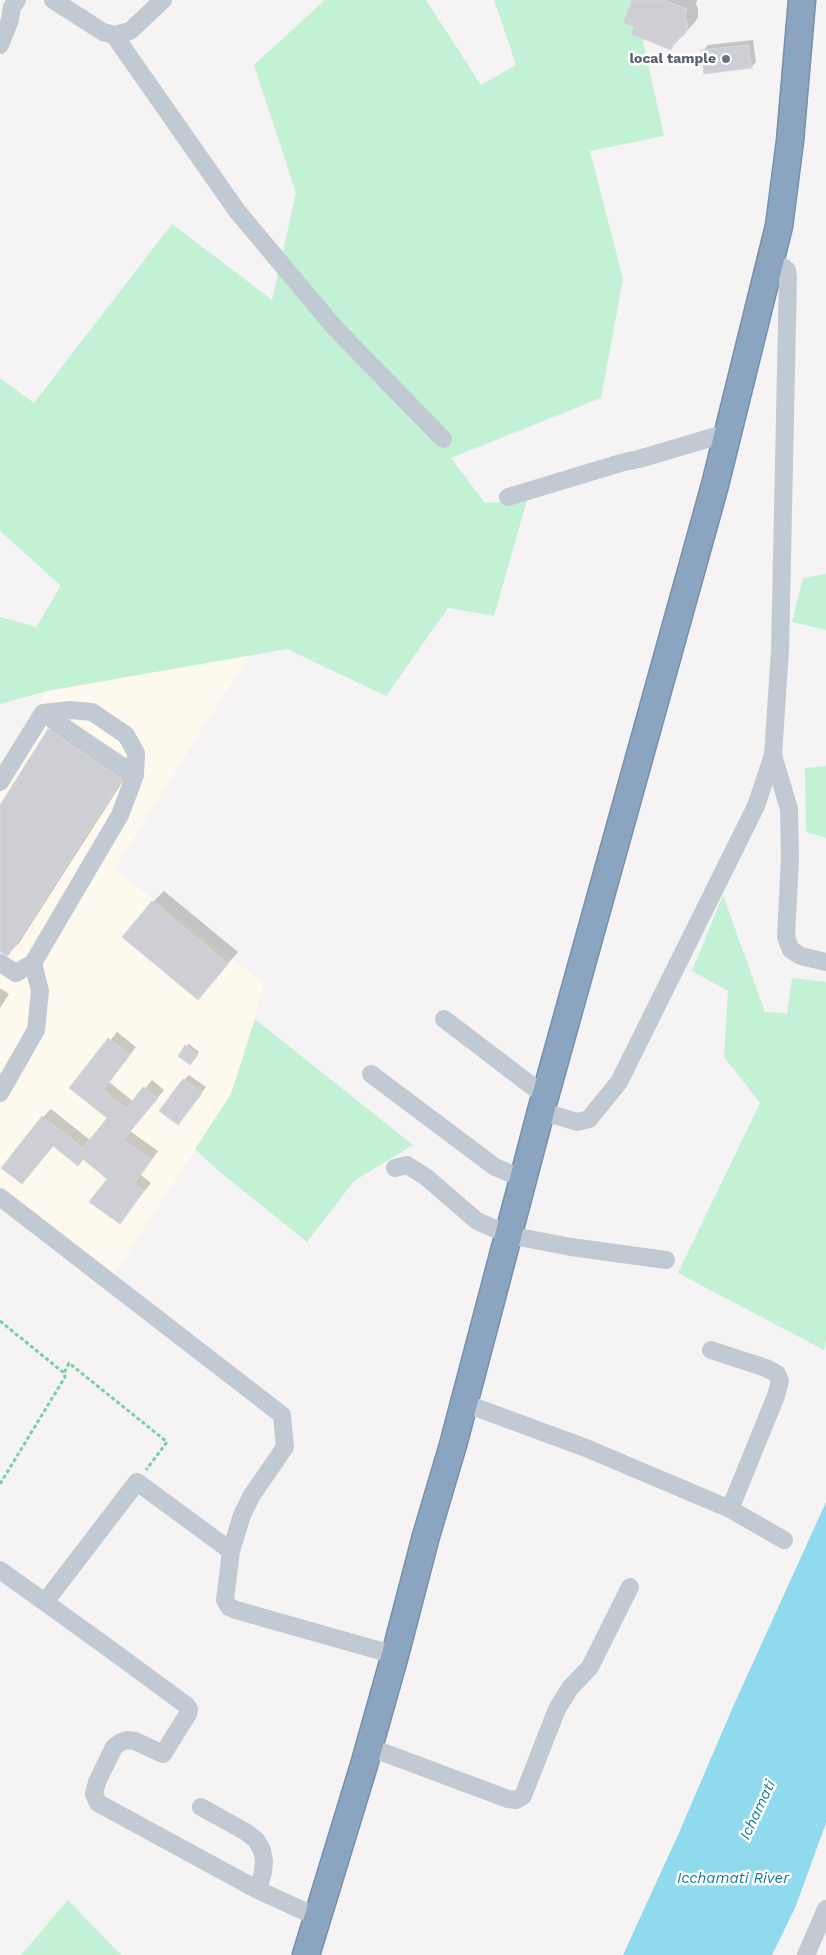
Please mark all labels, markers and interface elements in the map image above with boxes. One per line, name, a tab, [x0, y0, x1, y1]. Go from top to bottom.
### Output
place label: local tample	[629, 51, 716, 67]
marker: local tample	[720, 53, 732, 65]
water label: Ichamati	[736, 1777, 780, 1843]
water label: Icchamati River	[677, 1870, 789, 1888]

